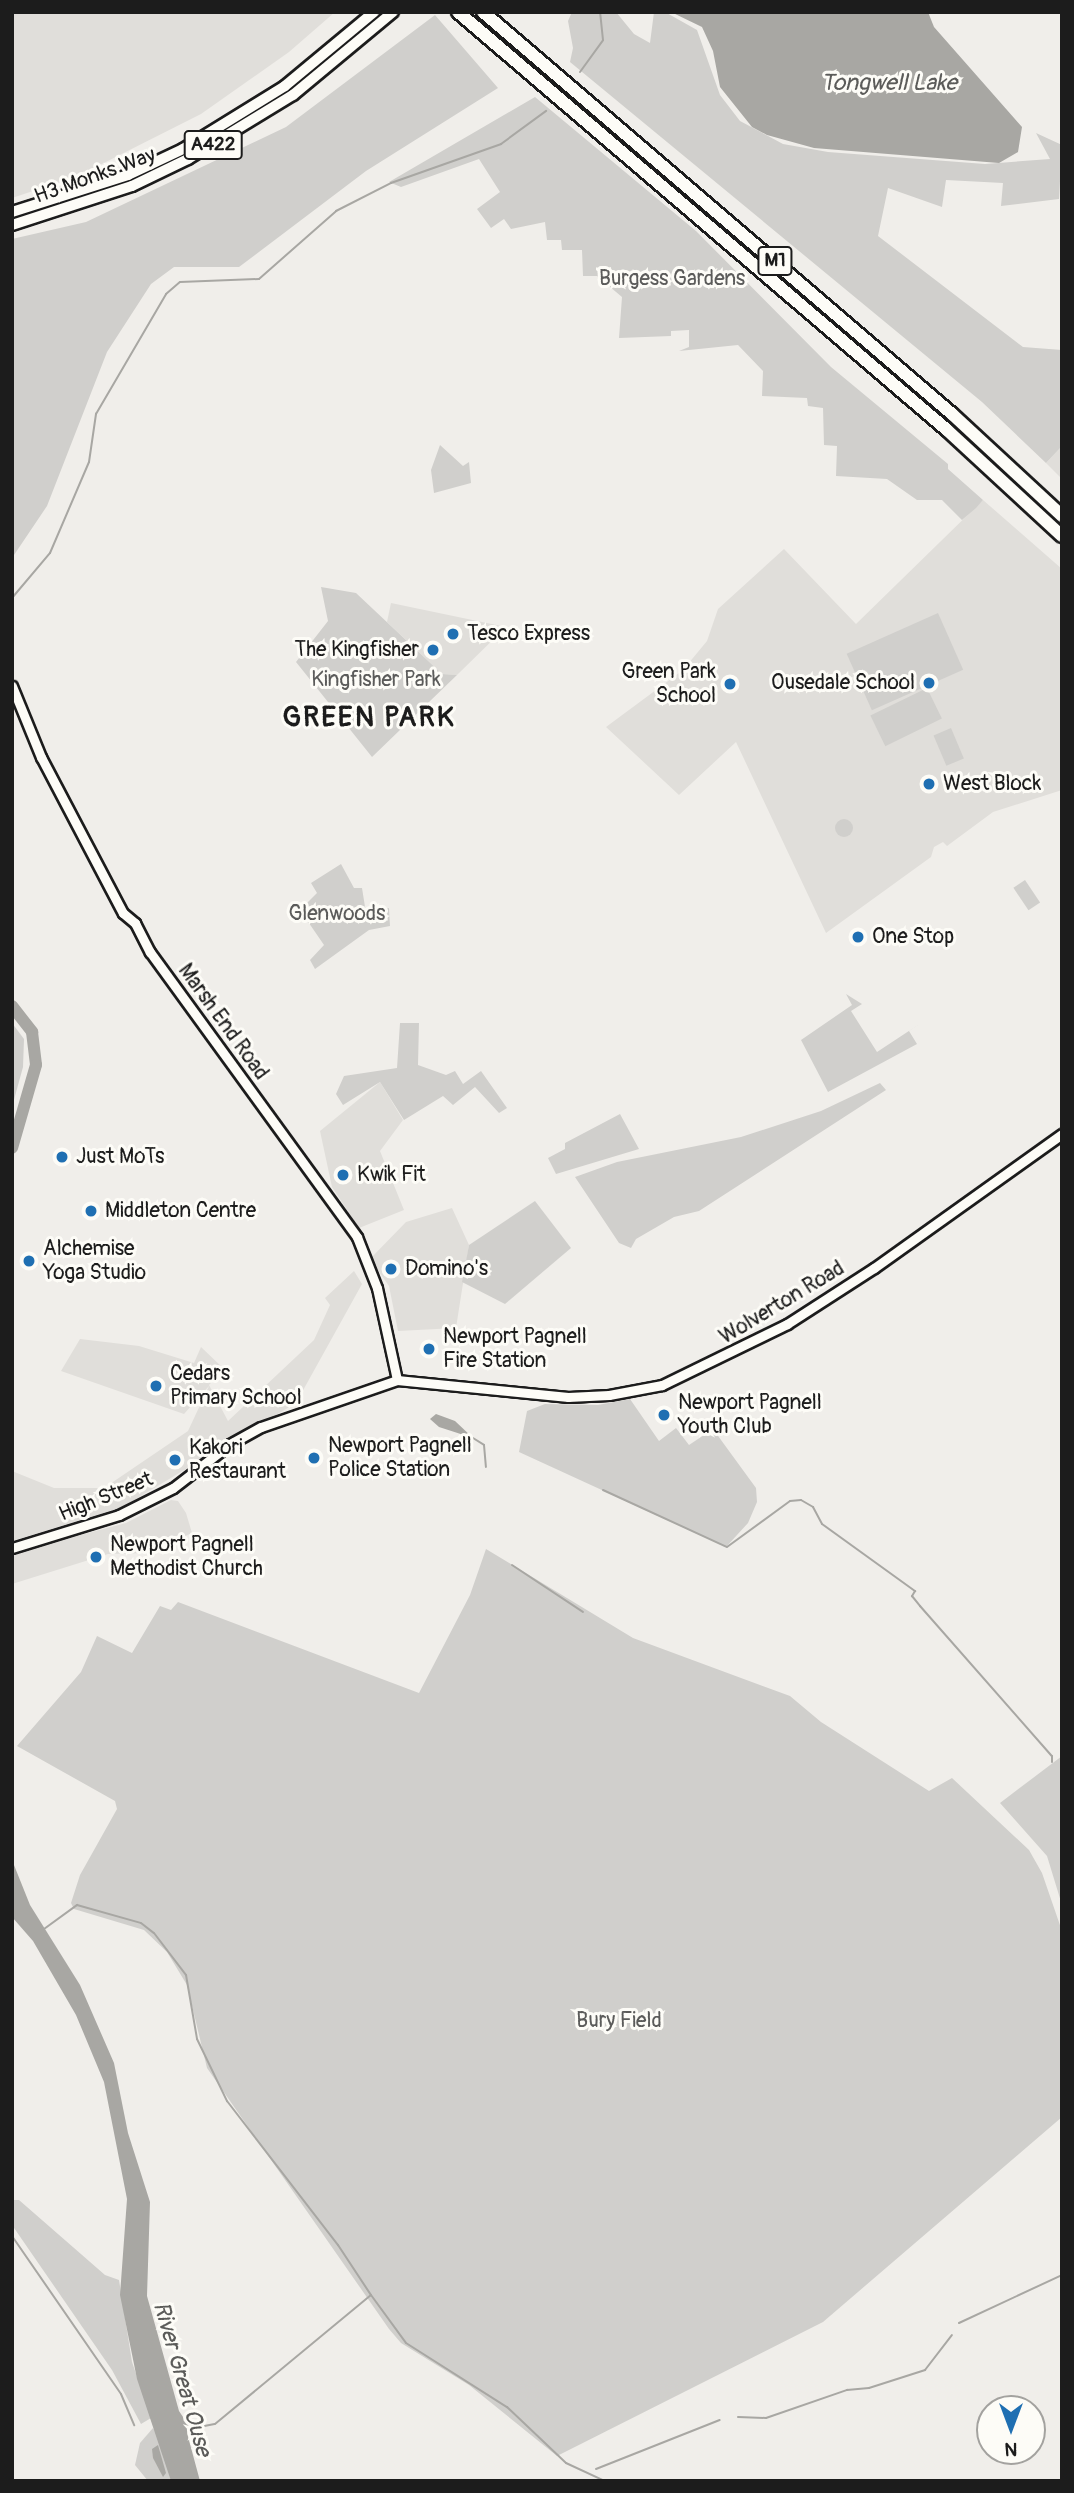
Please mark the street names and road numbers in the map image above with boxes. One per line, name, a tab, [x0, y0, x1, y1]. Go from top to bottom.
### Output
road number: A422	[183, 130, 243, 160]
street label: H3 Monks Way	[31, 142, 159, 210]
road number: M1	[756, 246, 794, 276]
street label: Marsh End Road	[172, 959, 274, 1085]
street label: Wolverton Road	[715, 1256, 849, 1350]
street label: High Street	[55, 1467, 157, 1527]

